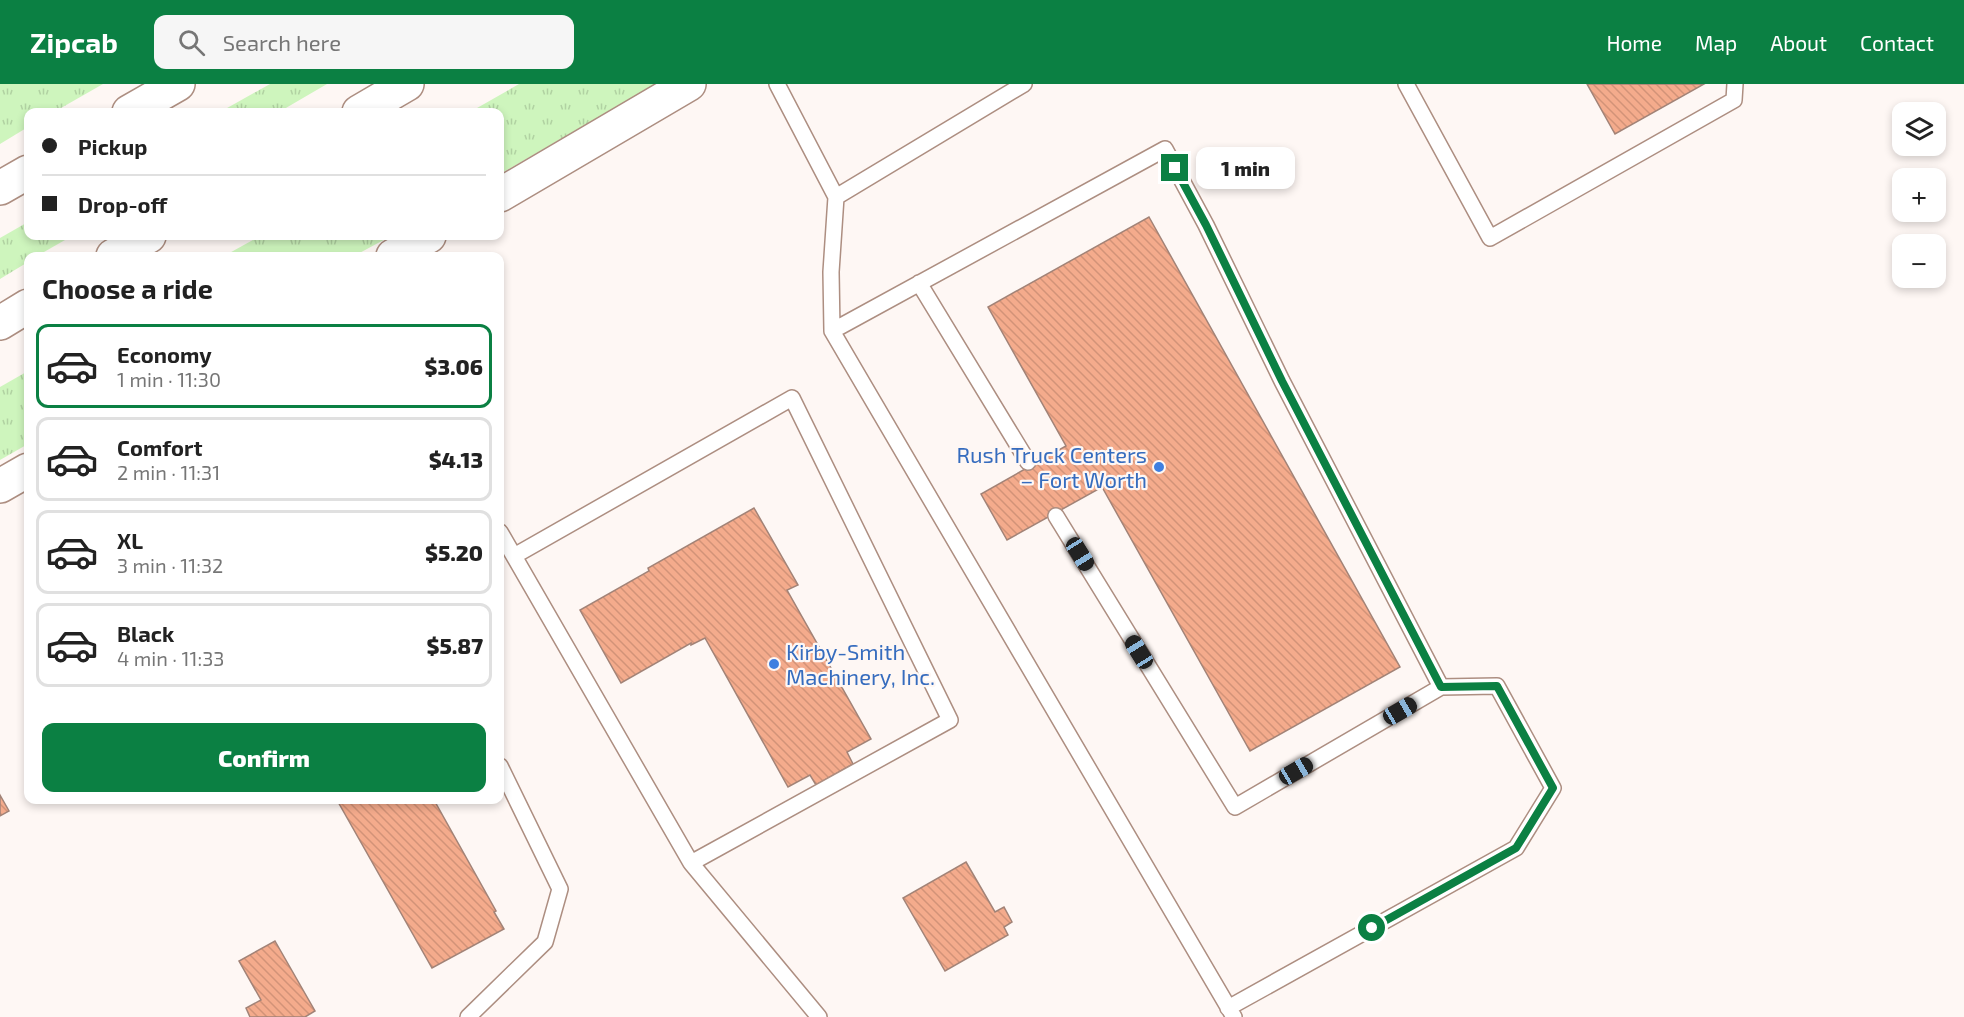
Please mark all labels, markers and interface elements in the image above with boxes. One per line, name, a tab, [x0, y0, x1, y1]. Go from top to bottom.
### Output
search box	[154, 15, 574, 69]
text: Zipcab	[30, 25, 118, 59]
icon: search	[175, 26, 208, 59]
text: Search here	[223, 29, 341, 55]
text: Home	[1606, 30, 1662, 55]
text: Map	[1695, 30, 1737, 55]
text: About	[1770, 30, 1827, 55]
text: Contact	[1860, 30, 1934, 55]
map controls	[1892, 102, 1946, 288]
button: layers	[1892, 102, 1946, 156]
text: Pickup	[78, 133, 147, 159]
callout: 1 min	[1196, 147, 1295, 189]
route end	[1161, 154, 1188, 181]
text: 1 min	[1221, 156, 1270, 180]
button: +	[1892, 168, 1946, 222]
text: Drop-off	[78, 191, 167, 217]
button: −	[1892, 234, 1946, 288]
text: Choose a ride	[42, 272, 213, 304]
icon: car	[45, 339, 99, 393]
text: Economy	[117, 341, 212, 367]
text: $3.06	[425, 353, 483, 379]
text: 1 min · 11:30	[117, 367, 221, 391]
icon: car	[45, 432, 99, 486]
text: Comfort	[117, 434, 202, 460]
place label: Rush Truck Centers – Fort Worth	[956, 441, 1147, 492]
text: $4.13	[429, 446, 483, 472]
text: 2 min · 11:31	[117, 460, 220, 484]
marker: Rush Truck Centers – Fort Worth	[1152, 460, 1166, 474]
icon: car	[45, 525, 99, 579]
text: XL	[117, 527, 143, 553]
car	[1063, 534, 1097, 574]
text: $5.20	[425, 539, 483, 565]
text: 3 min · 11:32	[117, 553, 223, 577]
icon: car	[45, 618, 99, 672]
text: Black	[117, 620, 174, 646]
text: $5.87	[426, 632, 483, 658]
car	[1122, 632, 1156, 672]
place label: Kirby-Smith Machinery, Inc.	[786, 638, 935, 689]
text: 4 min · 11:33	[117, 646, 224, 670]
marker: Kirby-Smith Machinery, Inc.	[767, 657, 781, 671]
car	[1380, 694, 1420, 728]
button: Confirm	[42, 723, 486, 792]
car	[1276, 754, 1316, 788]
route start	[1358, 914, 1385, 941]

